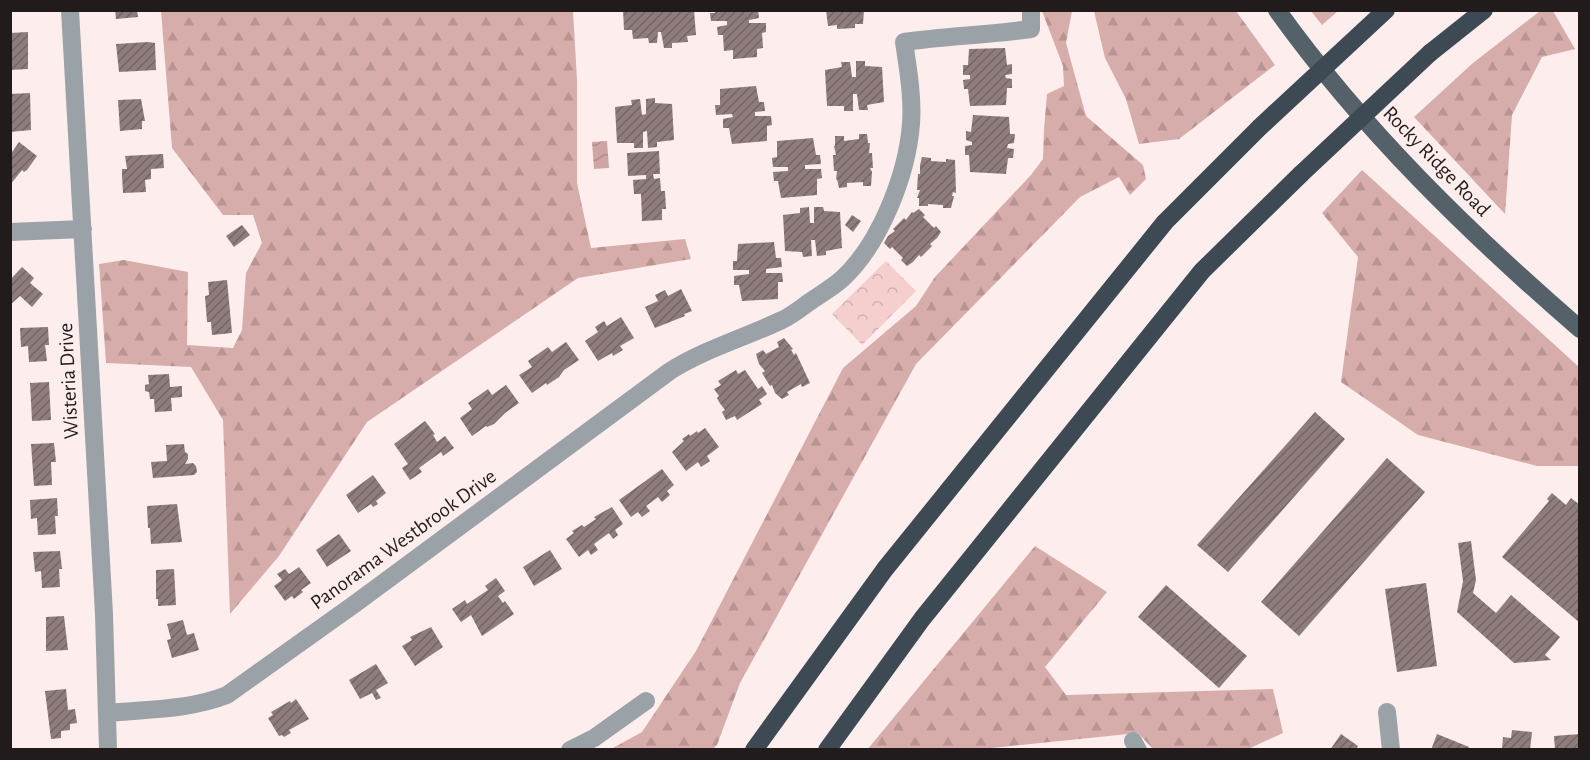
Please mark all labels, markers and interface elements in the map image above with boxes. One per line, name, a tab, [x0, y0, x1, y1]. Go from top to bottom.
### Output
street label: Rocky Ridge Road	[1379, 102, 1494, 221]
street label: Wisteria Drive	[55, 322, 82, 440]
street label: Panorama Westbrook Drive	[307, 465, 500, 614]

